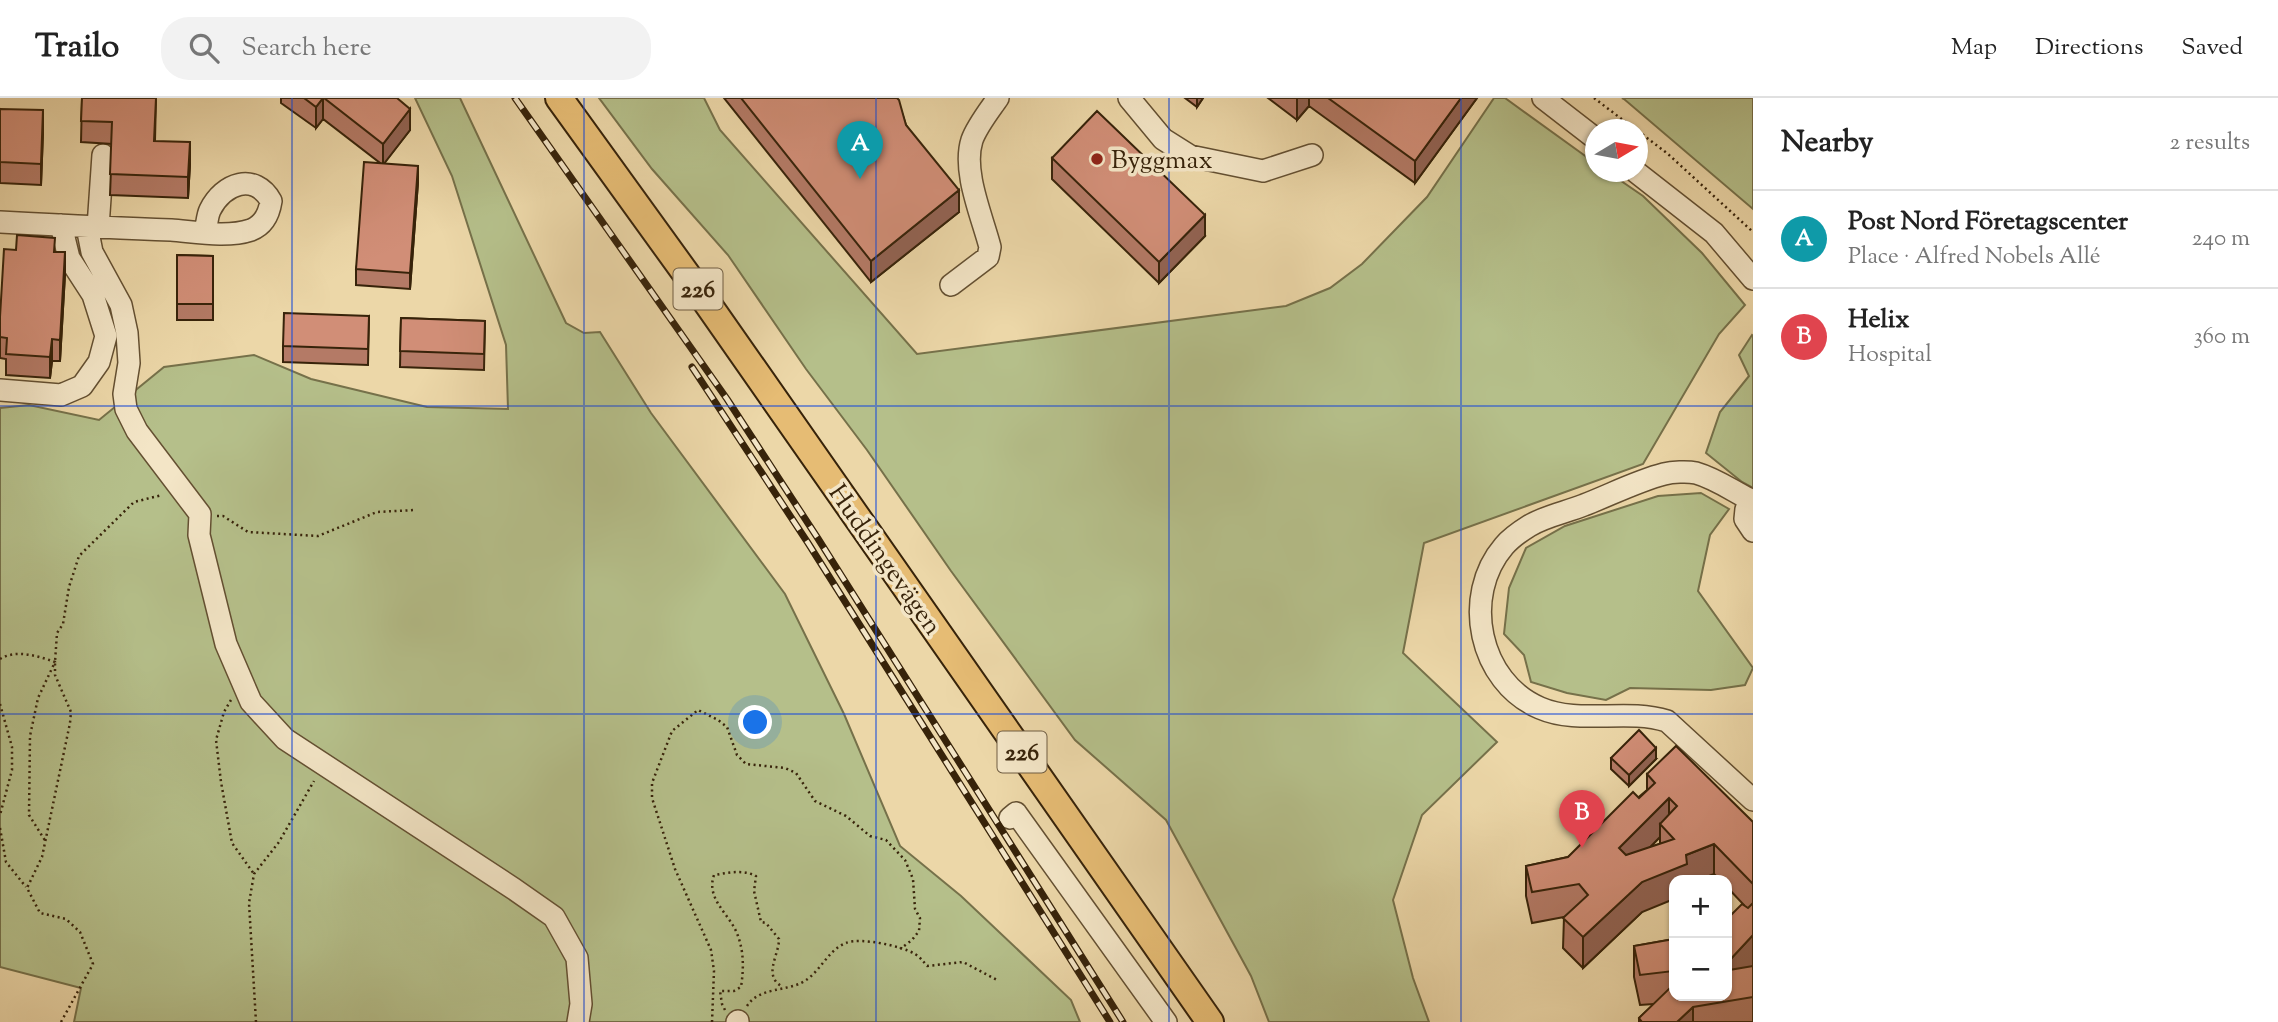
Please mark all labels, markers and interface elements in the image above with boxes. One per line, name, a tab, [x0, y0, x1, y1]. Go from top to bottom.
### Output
search box	[161, 17, 651, 80]
text: Trailo	[35, 24, 119, 72]
icon: search	[185, 29, 223, 67]
text: Search here	[241, 30, 372, 67]
text: Map	[1951, 31, 1997, 65]
text: Directions	[2035, 31, 2143, 65]
text: Saved	[2181, 31, 2243, 65]
north arrow	[1585, 119, 1648, 182]
pin: A	[837, 121, 883, 179]
text: Nearby	[1781, 122, 1873, 165]
text: 2 results	[2170, 127, 2250, 160]
place label: Byggmax	[1111, 143, 1213, 180]
marker: Byggmax	[1089, 151, 1105, 167]
text: Post Nord Företagscenter	[1848, 204, 2128, 241]
text: A	[1795, 223, 1813, 256]
text: 240 m	[2192, 223, 2250, 256]
text: Place · Alfred Nobels Allé	[1848, 241, 2101, 274]
road number: 226	[674, 268, 722, 309]
text: Helix	[1848, 302, 1909, 339]
text: B	[1797, 321, 1811, 354]
text: 360 m	[2193, 321, 2250, 354]
text: Hospital	[1848, 339, 1932, 372]
street label: Huddingevägen	[818, 477, 950, 643]
your location	[738, 705, 772, 739]
road number: 226	[998, 732, 1046, 772]
pin: B	[1559, 790, 1605, 848]
map controls	[1669, 875, 1732, 1001]
button: +	[1669, 875, 1732, 938]
button: −	[1669, 938, 1732, 1001]

